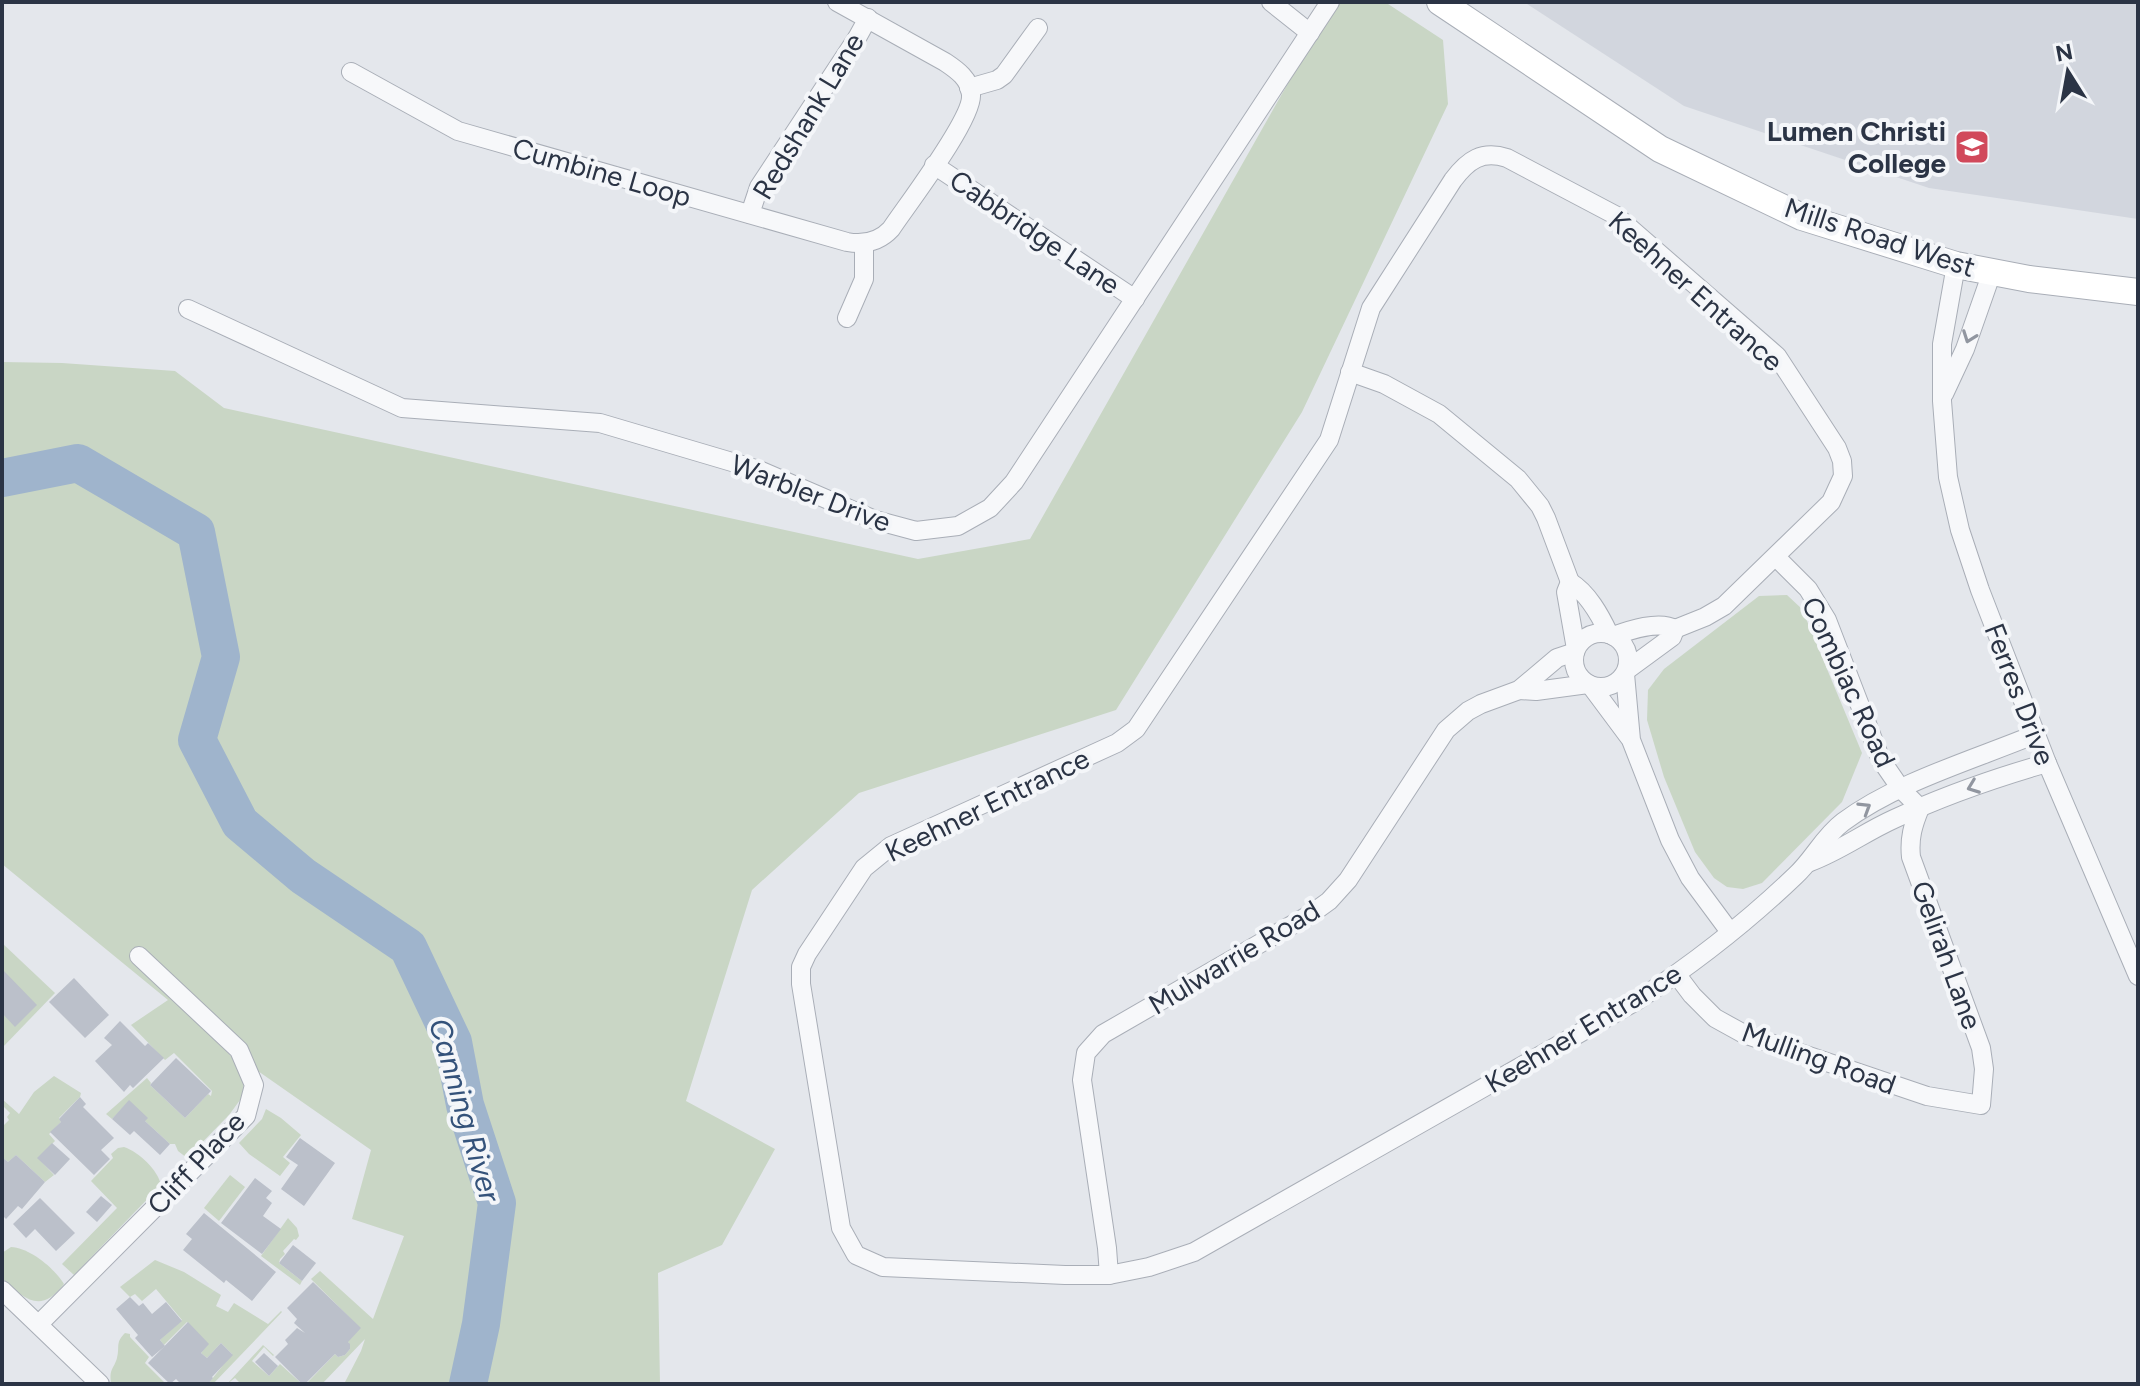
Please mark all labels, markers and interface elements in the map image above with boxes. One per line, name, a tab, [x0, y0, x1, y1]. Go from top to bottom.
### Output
street label: Redshank Lane	[745, 27, 871, 205]
north arrow	[2028, 32, 2108, 112]
text: N	[2053, 38, 2075, 68]
place label: Lumen Christi College	[1767, 114, 1946, 180]
school or university icon: Lumen Christi College	[1953, 128, 1991, 166]
street label: Cumbine Loop	[509, 130, 695, 214]
street label: Cabbridge Lane	[943, 163, 1127, 301]
street label: Mills Road West	[1780, 190, 1980, 284]
street label: Keehner Entrance	[1602, 204, 1790, 378]
one-way arrow	[1962, 329, 1979, 343]
street label: Warbler Drive	[726, 447, 896, 539]
street label: Combiac Road	[1795, 591, 1903, 773]
street label: Ferres Drive	[1977, 618, 2063, 770]
street label: Keehner Entrance	[879, 741, 1095, 869]
one-way arrow	[1966, 777, 1980, 794]
one-way arrow	[1856, 802, 1871, 817]
street label: Gelirah Lane	[1904, 876, 1990, 1034]
street label: Mulwarrie Road	[1142, 893, 1326, 1021]
street label: Keehner Entrance	[1479, 956, 1687, 1100]
water label: Canning River	[421, 1014, 509, 1208]
street label: Mulling Road	[1737, 1014, 1901, 1102]
street label: Cliff Place	[140, 1105, 252, 1221]

